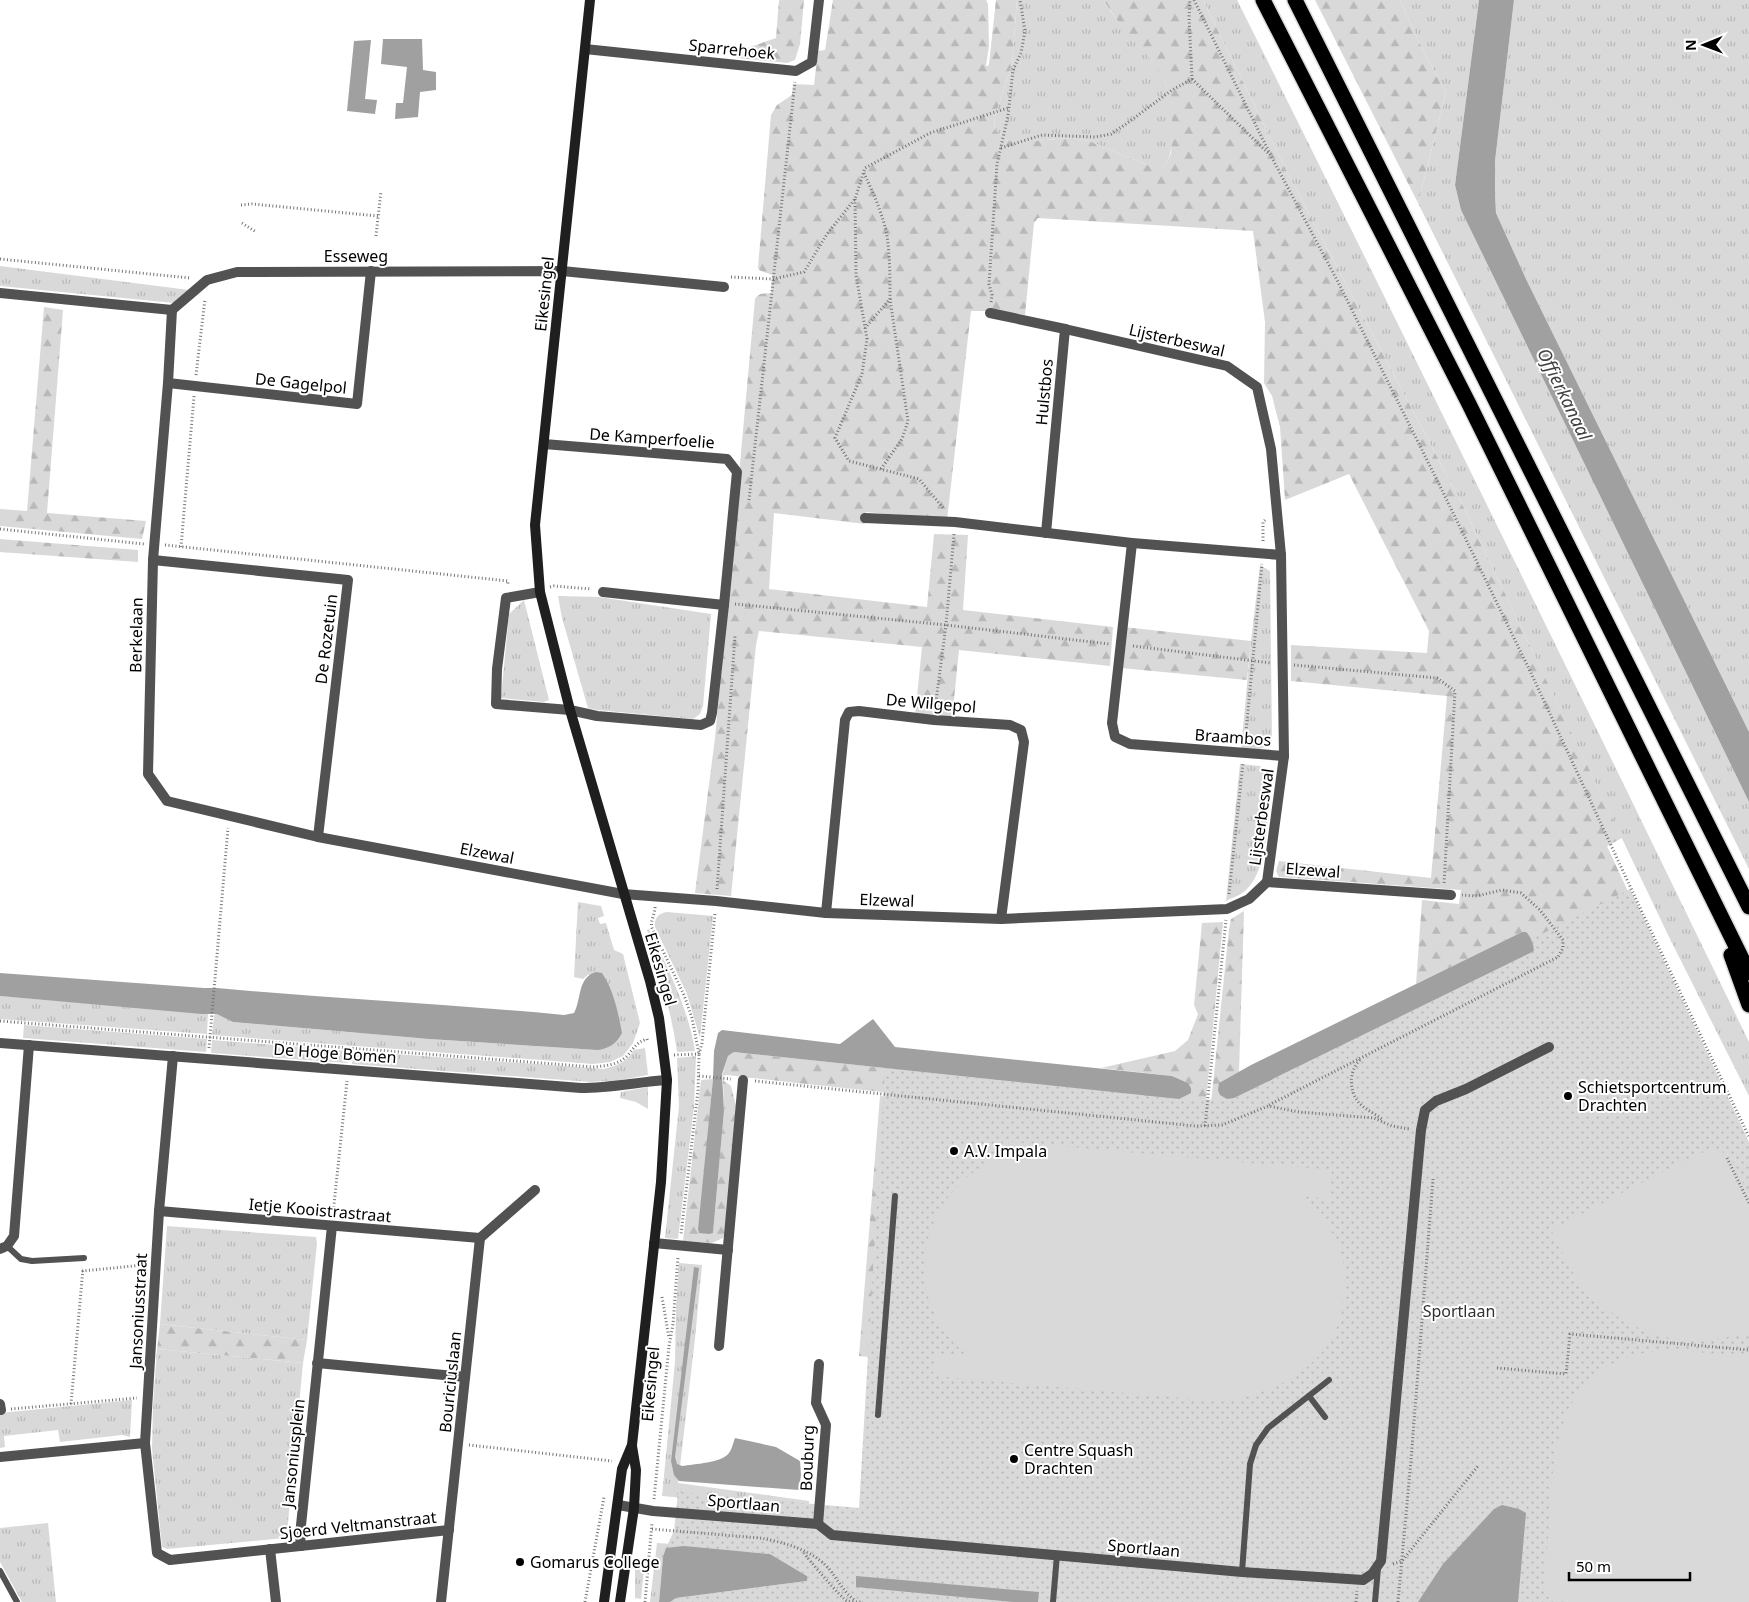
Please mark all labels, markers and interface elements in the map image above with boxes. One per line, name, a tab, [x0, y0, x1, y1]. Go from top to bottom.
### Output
north arrow	[1679, 20, 1729, 70]
street label: Sparrehoek	[688, 34, 777, 65]
text: N	[1681, 39, 1700, 51]
street label: Esseweg	[324, 245, 388, 267]
street label: Eikesingel	[529, 255, 559, 333]
street label: Lijsterbeswal	[1127, 318, 1227, 362]
water label: Offierkanaal	[1532, 344, 1598, 444]
street label: Hulstbos	[1030, 358, 1058, 426]
street label: De Gagelpol	[254, 367, 348, 399]
street label: De Kamperfoelie	[589, 423, 715, 453]
street label: De Rozetuin	[310, 593, 342, 685]
street label: Berkelaan	[124, 597, 148, 673]
street label: De Wilgepol	[885, 688, 977, 718]
street label: Braambos	[1194, 723, 1272, 751]
street label: Lijsterbeswal	[1243, 767, 1279, 867]
street label: Elzewal	[458, 837, 516, 869]
street label: Elzewal	[1285, 857, 1341, 883]
street label: Elzewal	[859, 888, 915, 912]
street label: Eikesingel	[640, 930, 682, 1008]
street label: De Hoge Bomen	[273, 1038, 397, 1068]
place label: Schietsportcentrum Drachten	[1578, 1076, 1727, 1116]
marker: Schietsportcentrum Drachten	[1562, 1090, 1574, 1102]
place label: A.V. Impala	[964, 1140, 1047, 1162]
marker: A.V. Impala	[948, 1145, 960, 1157]
street label: Ietje Kooistrastraat	[248, 1193, 392, 1227]
street label: Jansoniusstraat	[124, 1252, 152, 1371]
park label: Sportlaan	[1423, 1300, 1495, 1322]
street label: Bouriciuslaan	[434, 1330, 466, 1434]
street label: Eikesingel	[636, 1346, 664, 1422]
street label: Jansoniusplein	[276, 1398, 310, 1510]
street label: Bouburg	[795, 1425, 819, 1491]
place label: Centre Squash Drachten	[1024, 1439, 1133, 1479]
marker: Centre Squash Drachten	[1008, 1453, 1020, 1465]
street label: Sportlaan	[707, 1489, 781, 1517]
street label: Sjoerd Veltmanstraat	[279, 1506, 438, 1544]
street label: Sportlaan	[1107, 1534, 1181, 1562]
scale bar	[1569, 1550, 1690, 1582]
place label: Gomarus College	[530, 1551, 660, 1573]
marker: Gomarus College	[514, 1556, 526, 1568]
text: 50 m	[1576, 1556, 1611, 1576]

